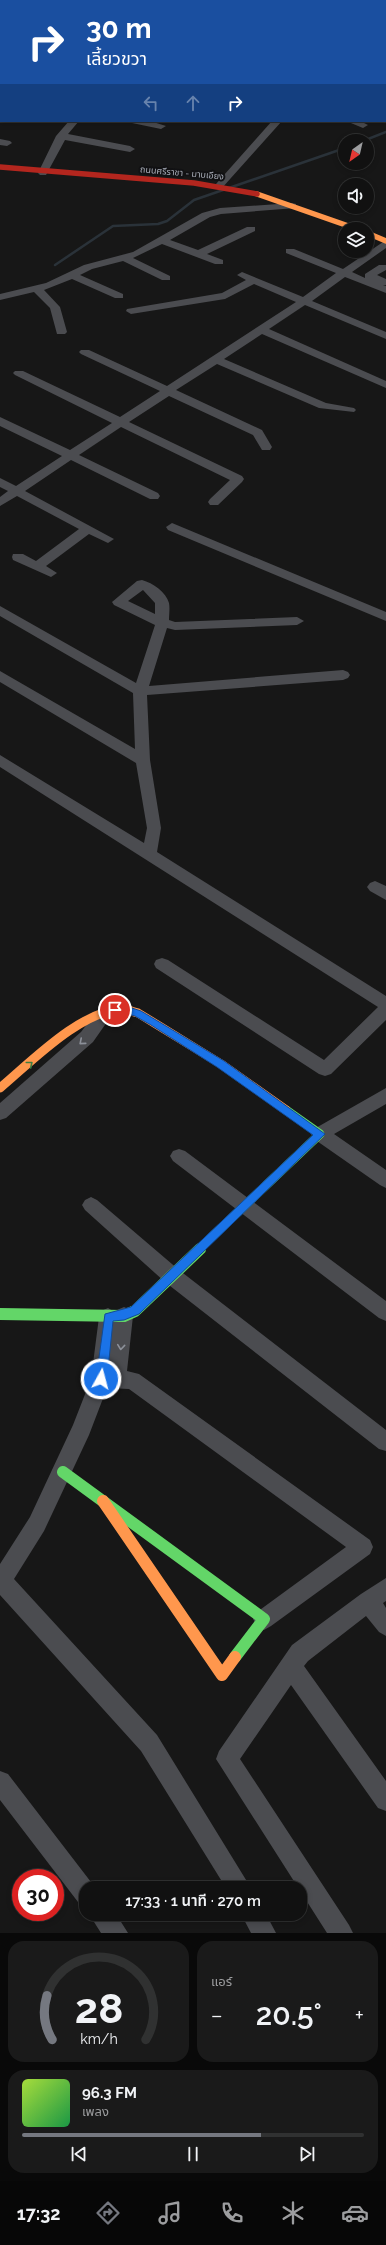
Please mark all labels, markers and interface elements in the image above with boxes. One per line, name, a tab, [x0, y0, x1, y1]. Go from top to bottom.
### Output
text: 30 m	[86, 12, 152, 45]
icon: right	[20, 16, 72, 68]
text: เลี้ยวขวา	[86, 48, 147, 69]
icon: left	[140, 92, 162, 114]
icon: ahead	[182, 92, 204, 114]
icon: right	[224, 92, 246, 114]
north arrow	[338, 134, 374, 170]
map controls	[338, 134, 374, 258]
street label: ถนนศรีราชา - มาบเอียง	[140, 164, 224, 182]
button: sound	[338, 178, 374, 214]
button: layers	[338, 222, 374, 258]
pin	[98, 993, 132, 1027]
icon: arrive	[104, 999, 126, 1021]
one-way arrow	[79, 1037, 86, 1044]
one-way arrow	[26, 1061, 33, 1068]
one-way arrow	[117, 1344, 126, 1351]
position arrow	[80, 1358, 122, 1400]
speed limit sign: 30	[12, 1869, 64, 1921]
text: 17:33 · 1 นาที · 270 m	[125, 1892, 261, 1910]
text: แอร์	[211, 1974, 232, 1989]
text: 28	[74, 1983, 123, 2032]
text: 20.5°	[256, 1997, 322, 2032]
text: −	[211, 2002, 223, 2028]
text: +	[355, 2002, 364, 2028]
text: km/h	[80, 2030, 117, 2046]
text: 96.3 FM	[82, 2084, 137, 2102]
text: เพลง	[82, 2104, 109, 2119]
icon: previous	[68, 2143, 90, 2165]
icon: pause	[182, 2143, 204, 2165]
icon: next	[296, 2143, 318, 2165]
icon: directions	[94, 2199, 122, 2227]
icon: music	[156, 2199, 184, 2227]
icon: phone	[218, 2199, 246, 2227]
icon: climate	[279, 2199, 307, 2227]
icon: car	[341, 2199, 369, 2227]
text: 17:32	[17, 2203, 61, 2224]

